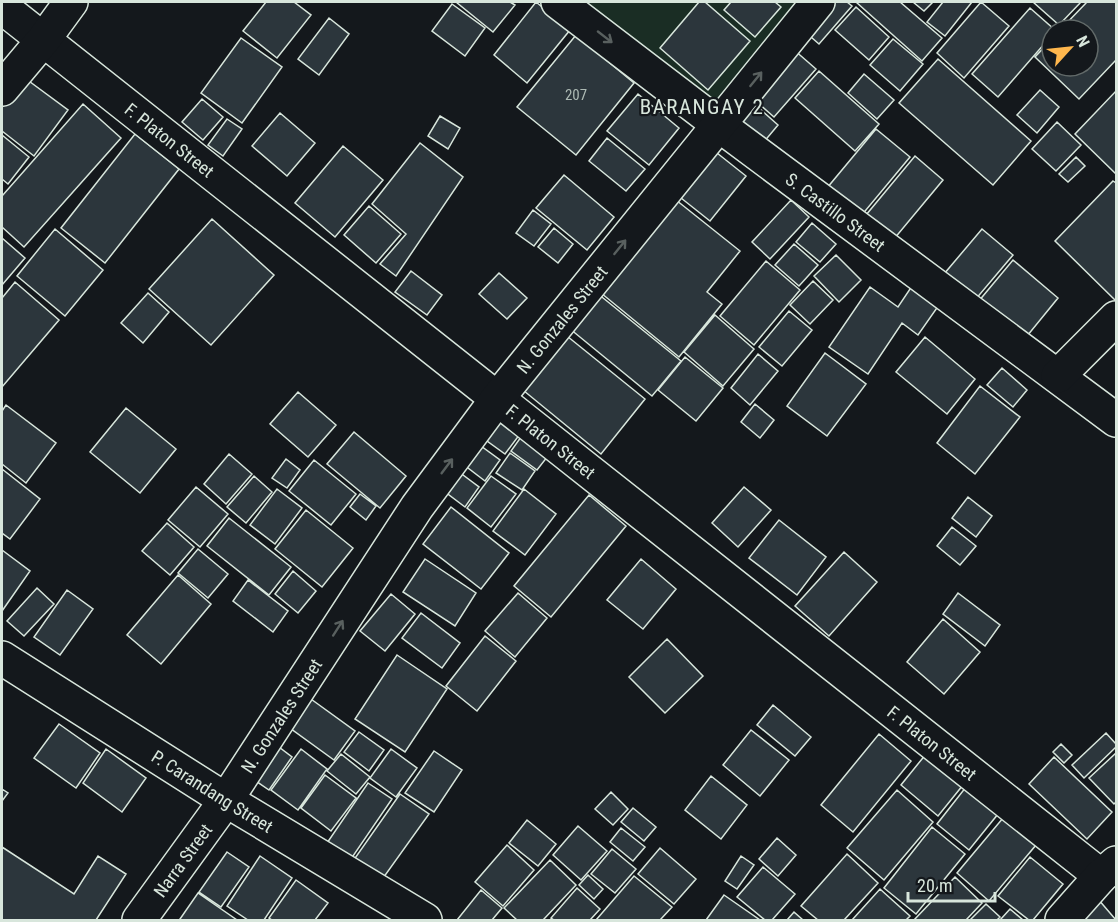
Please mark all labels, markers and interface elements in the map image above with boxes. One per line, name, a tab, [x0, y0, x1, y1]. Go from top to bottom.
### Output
north arrow	[1040, 18, 1100, 78]
one-way arrow	[597, 31, 613, 44]
text: N	[1072, 33, 1094, 50]
one-way arrow	[749, 71, 762, 87]
house number: 207	[565, 86, 587, 104]
district label: BARANGAY 2	[640, 95, 764, 119]
street label: F. Platon Street	[121, 98, 219, 181]
street label: S. Castillo Street	[782, 168, 889, 255]
one-way arrow	[613, 240, 626, 256]
street label: N. Gonzales Street	[512, 261, 611, 377]
street label: F. Platon Street	[502, 400, 600, 483]
one-way arrow	[441, 459, 453, 475]
one-way arrow	[332, 620, 344, 637]
street label: N. Gonzales Street	[236, 654, 326, 777]
street label: F. Platon Street	[884, 701, 981, 784]
street label: P. Carandang Street	[148, 745, 277, 836]
street label: Narra Street	[149, 819, 216, 901]
scale bar	[908, 865, 995, 903]
text: 20 m	[917, 875, 952, 896]

